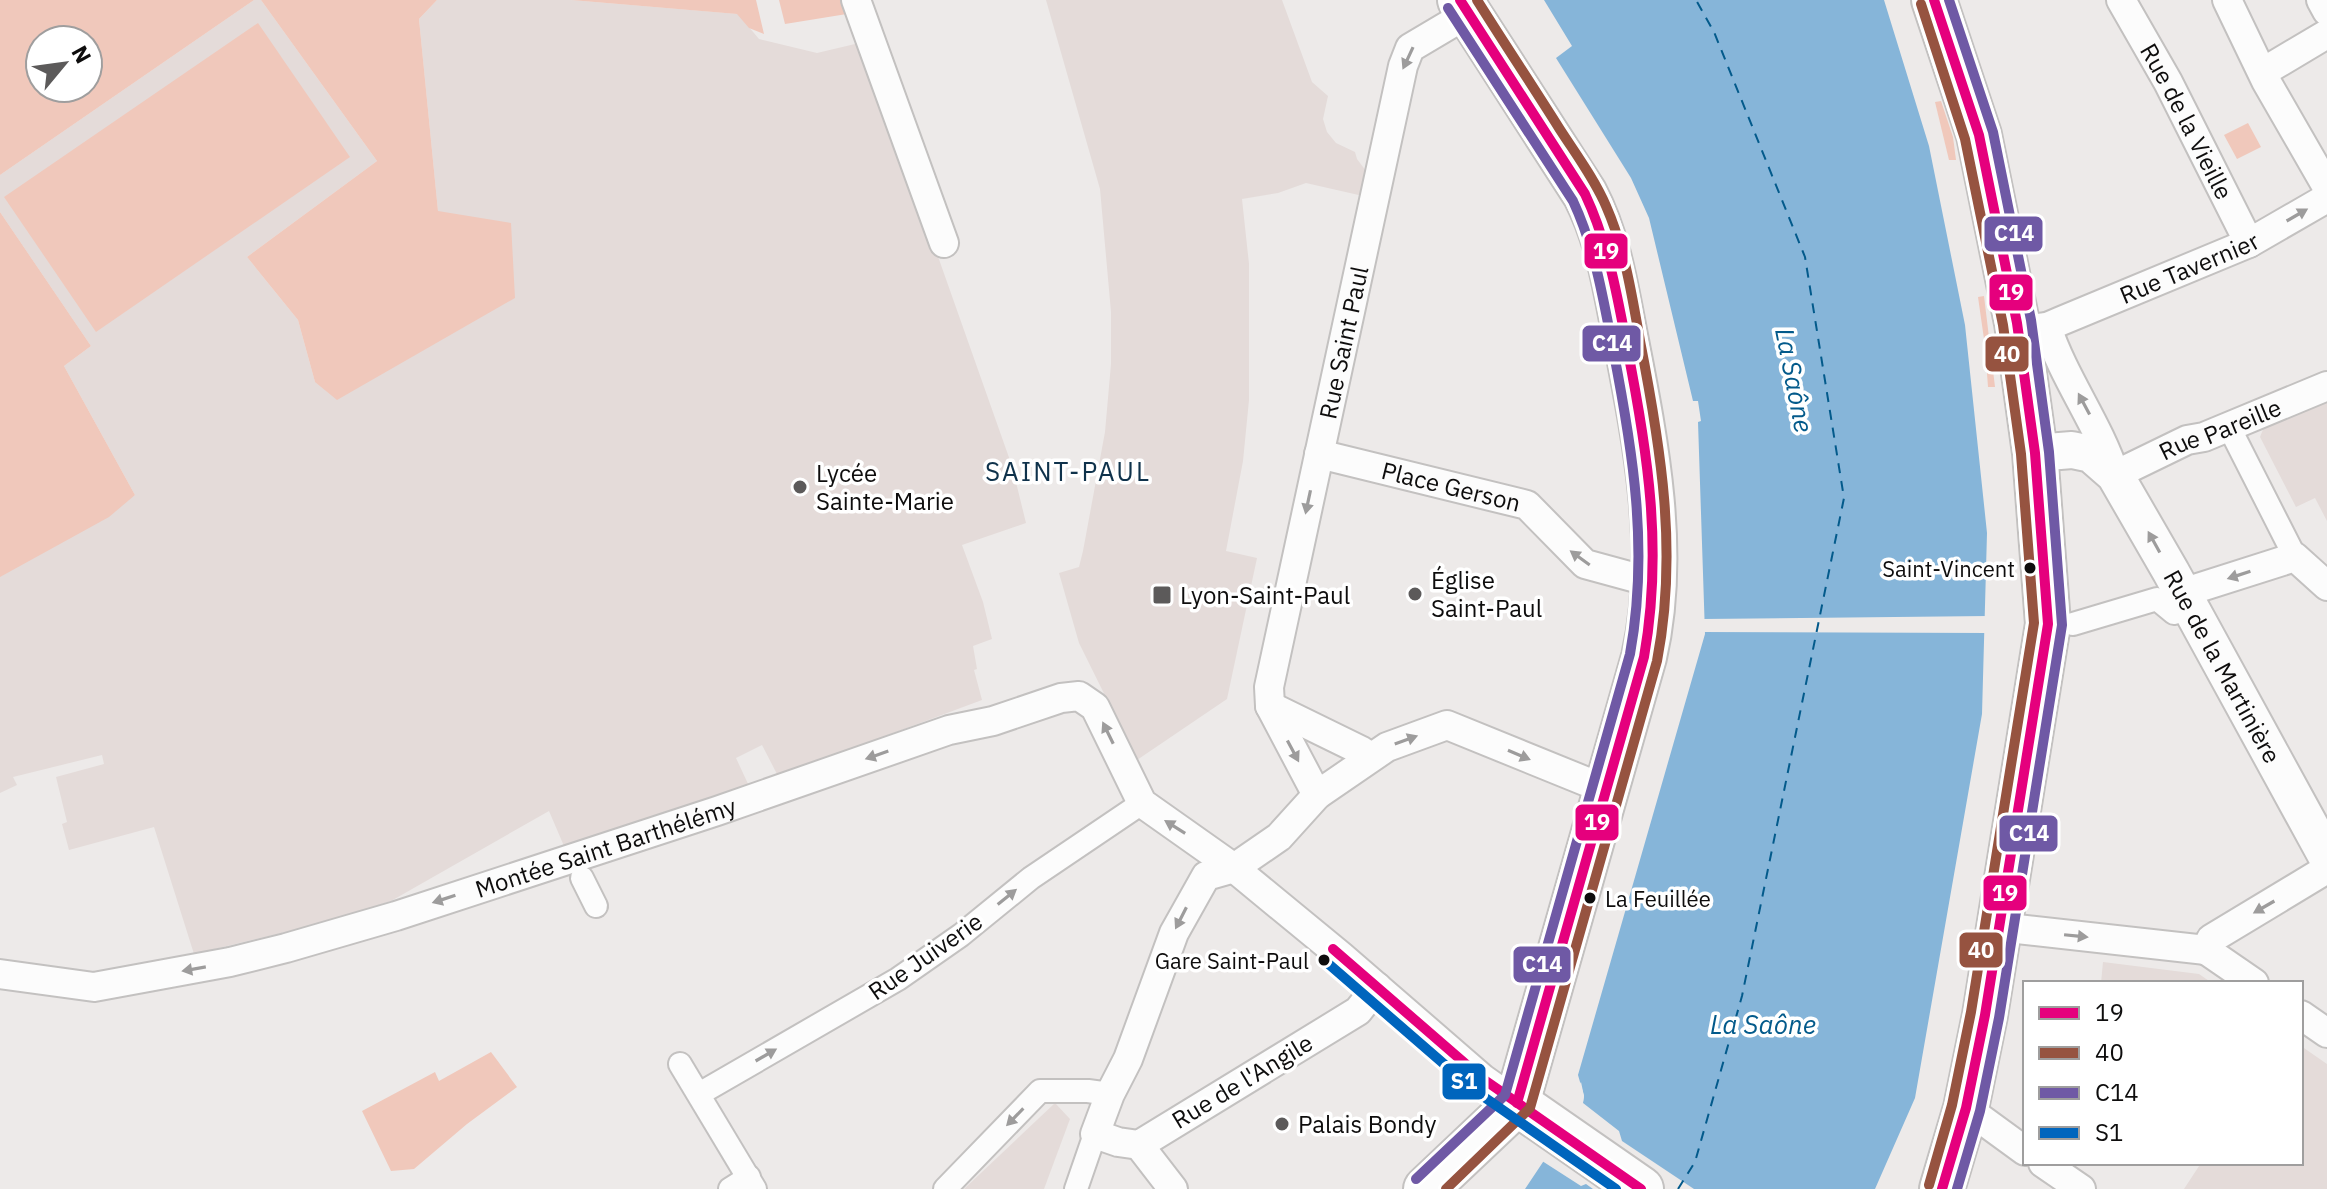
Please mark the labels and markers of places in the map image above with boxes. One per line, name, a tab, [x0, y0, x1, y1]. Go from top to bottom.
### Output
place label: Lycée Sainte-Marie	[816, 457, 954, 517]
marker: Lycée Sainte-Marie	[791, 478, 809, 496]
place label: Saint-Vincent	[1882, 554, 2015, 583]
marker: Saint-Vincent	[2022, 560, 2038, 576]
place label: Église Saint-Paul	[1431, 564, 1542, 624]
place label: Lyon-Saint-Paul	[1180, 579, 1350, 611]
marker: Lyon-Saint-Paul	[1151, 584, 1173, 606]
marker: Église Saint-Paul	[1406, 585, 1424, 603]
place label: La Feuillée	[1605, 884, 1711, 913]
marker: La Feuillée	[1582, 890, 1598, 906]
place label: Gare Saint-Paul	[1155, 946, 1309, 975]
marker: Gare Saint-Paul	[1316, 952, 1332, 968]
place label: Palais Bondy	[1298, 1108, 1436, 1140]
marker: Palais Bondy	[1273, 1115, 1291, 1133]

